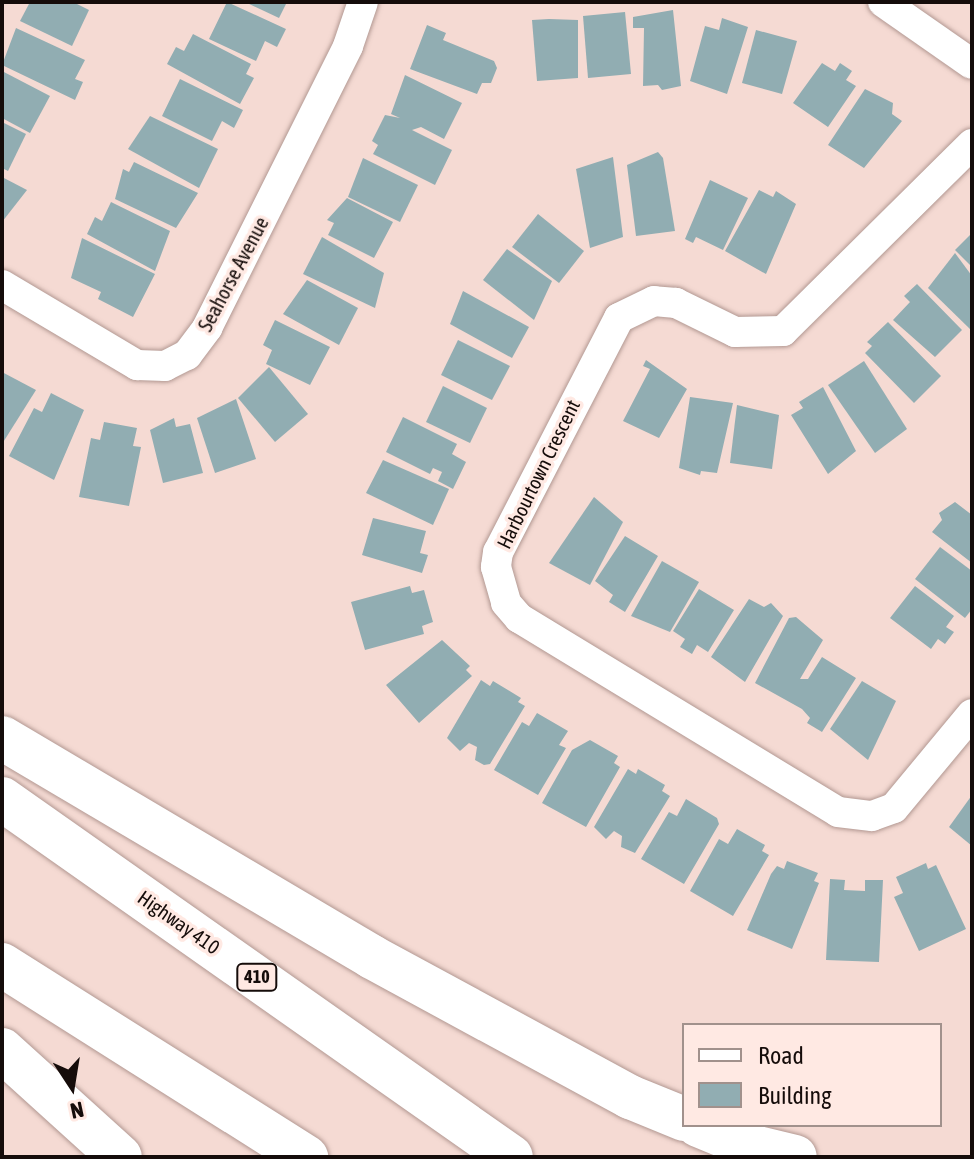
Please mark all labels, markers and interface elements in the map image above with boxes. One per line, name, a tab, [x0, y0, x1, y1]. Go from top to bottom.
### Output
street label: Seahorse Avenue	[193, 213, 273, 335]
street label: Harbourtown Crescent	[491, 395, 585, 553]
street label: Highway 410	[133, 885, 225, 959]
road number: 410	[235, 963, 279, 991]
legend	[682, 1023, 942, 1127]
text: Road	[758, 1042, 804, 1069]
north arrow	[32, 1047, 112, 1127]
text: Building	[758, 1082, 831, 1109]
text: N	[68, 1096, 86, 1125]

